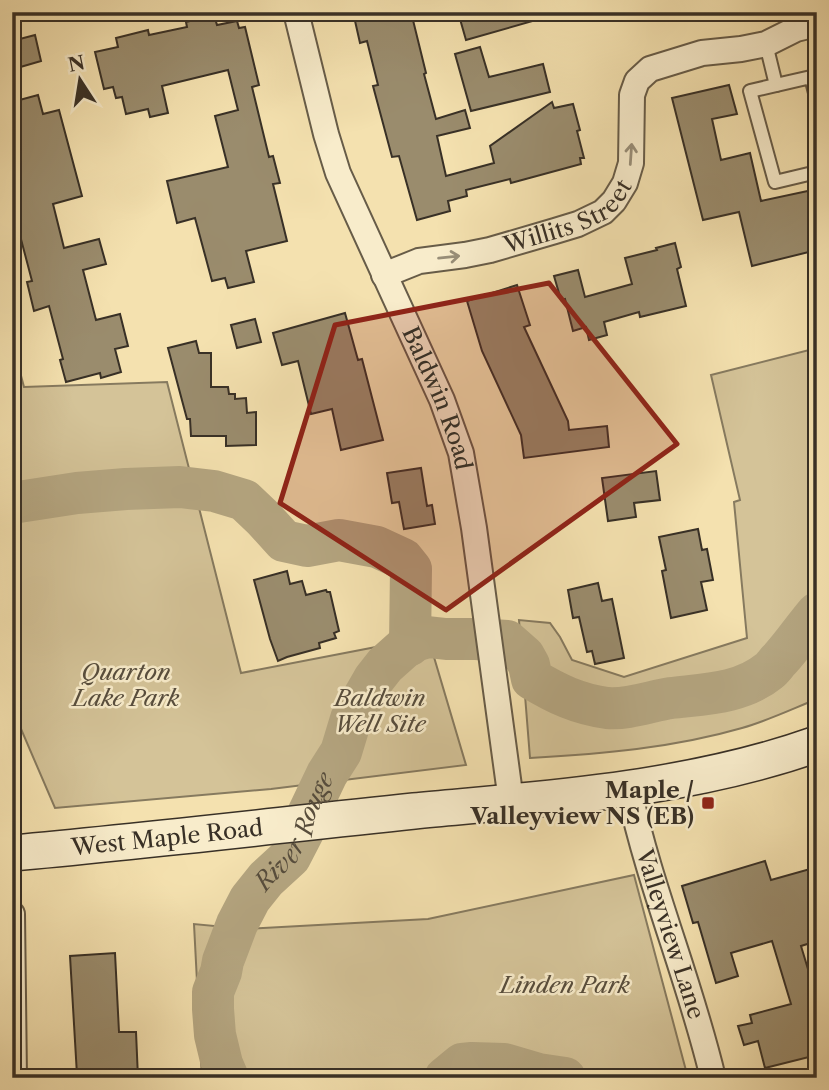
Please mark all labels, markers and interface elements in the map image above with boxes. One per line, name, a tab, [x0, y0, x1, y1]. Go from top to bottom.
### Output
north arrow	[46, 46, 116, 116]
text: N	[66, 51, 87, 77]
one-way arrow	[625, 143, 638, 166]
street label: Willits Street	[500, 174, 638, 259]
one-way arrow	[438, 250, 460, 263]
street label: Baldwin Road	[396, 322, 478, 472]
park label: Quarton Lake Park	[71, 658, 179, 712]
park label: Baldwin Well Site	[332, 684, 427, 738]
water label: River Rouge	[247, 766, 340, 897]
place label: Maple / Valleyview NS (EB)	[470, 776, 694, 830]
marker: Maple / Valleyview NS (EB)	[700, 795, 716, 811]
street label: West Maple Road	[69, 813, 264, 861]
street label: Valleyview Lane	[630, 845, 710, 1022]
park label: Linden Park	[498, 971, 630, 999]

